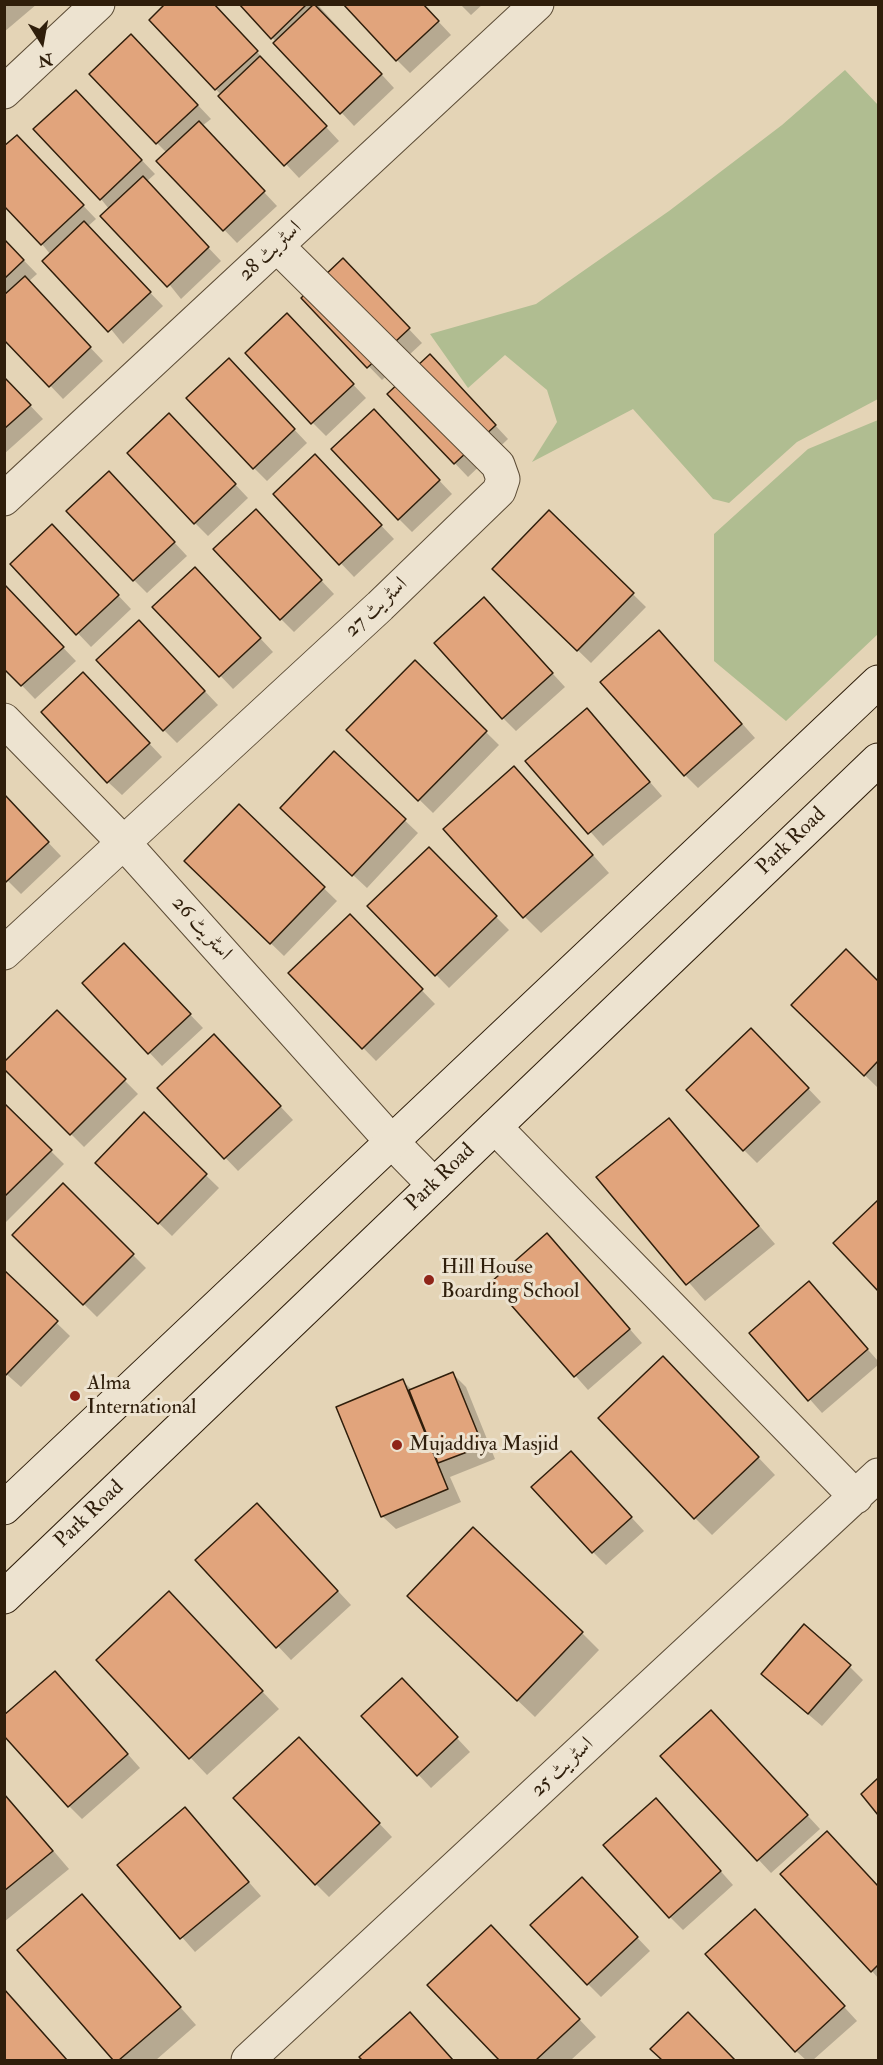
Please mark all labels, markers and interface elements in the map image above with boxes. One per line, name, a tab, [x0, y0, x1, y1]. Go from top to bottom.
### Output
north arrow	[12, 12, 72, 72]
text: N	[37, 48, 54, 71]
street label: اسٹریٹ 28	[234, 217, 308, 287]
street label: اسٹریٹ 27	[340, 573, 414, 643]
street label: Park Road	[752, 803, 832, 881]
street label: اسٹریٹ 26	[166, 892, 236, 966]
street label: Park Road	[401, 1139, 481, 1217]
place label: Hill House Boarding School	[441, 1255, 579, 1305]
marker: Hill House Boarding School	[422, 1273, 436, 1287]
place label: Alma International	[87, 1371, 196, 1421]
marker: Alma International	[68, 1389, 82, 1403]
place label: Mujaddiya Masjid	[409, 1432, 558, 1458]
marker: Mujaddiya Masjid	[390, 1438, 404, 1452]
street label: Park Road	[50, 1476, 130, 1554]
street label: اسٹریٹ 25	[526, 1733, 600, 1803]

